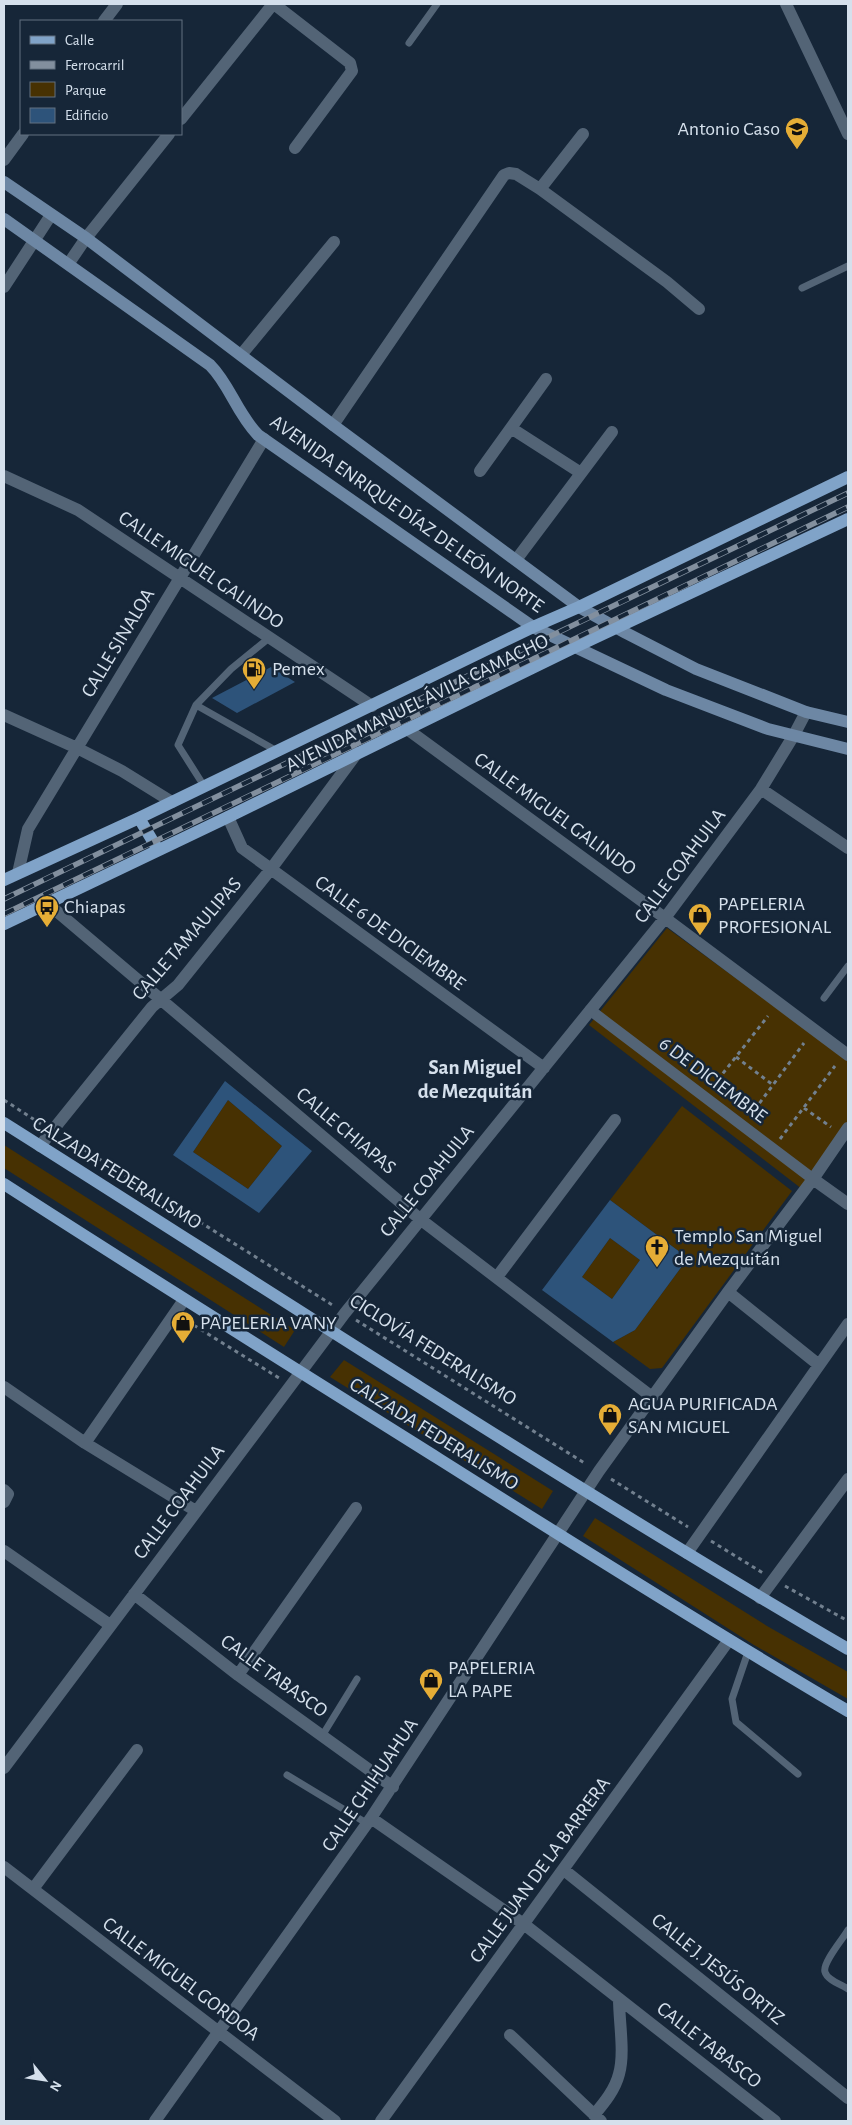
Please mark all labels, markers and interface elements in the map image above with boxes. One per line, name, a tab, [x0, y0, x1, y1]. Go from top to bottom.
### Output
legend	[20, 20, 182, 135]
text: Calle	[65, 33, 94, 48]
text: Ferrocarril	[65, 58, 124, 73]
text: Parque	[65, 83, 106, 98]
text: Edificio	[65, 108, 108, 123]
school or university icon: Antonio Caso	[784, 116, 810, 150]
place label: Antonio Caso	[677, 119, 780, 139]
street label: AVENIDA ENRIQUE DÍAZ DE LEÓN NORTE	[267, 411, 548, 617]
street label: CALLE MIGUEL GALINDO	[115, 507, 287, 633]
street label: CALLE SINALOA	[78, 585, 159, 701]
street label: AVENIDA MANUEL ÁVILA CAMACHO	[282, 630, 552, 775]
fuel station icon: Pemex	[241, 656, 267, 690]
place label: Pemex	[272, 659, 325, 679]
street label: CALLE MIGUEL GALINDO	[470, 749, 640, 879]
street label: CALLE COAHUILA	[631, 805, 730, 927]
street label: CALLE 6 DE DICIEMBRE	[311, 872, 469, 994]
street label: CALLE TAMAULIPAS	[128, 874, 246, 1004]
bus stop icon: Chiapas	[34, 894, 60, 928]
place label: PAPELERIA PROFESIONAL	[718, 894, 832, 937]
place label: Chiapas	[64, 897, 126, 917]
shop icon: PAPELERIA PROFESIONAL	[687, 902, 713, 936]
street label: 6 DE DICIEMBRE	[655, 1033, 771, 1127]
district label: San Miguel de Mezquitán	[418, 1057, 532, 1102]
street label: CALLE CHIAPAS	[292, 1084, 400, 1178]
street label: CALZADA FEDERALISMO	[29, 1113, 205, 1233]
street label: CALLE COAHUILA	[376, 1121, 478, 1241]
place label: Templo San Miguel de Mezquitán	[674, 1226, 822, 1269]
church icon: Templo San Miguel de Mezquitán	[644, 1234, 670, 1268]
street label: CICLOVÍA FEDERALISMO	[346, 1290, 520, 1409]
shop icon: PAPELERIA VANY	[170, 1310, 196, 1344]
place label: PAPELERIA VANY	[200, 1313, 337, 1333]
street label: CALZADA FEDERALISMO	[346, 1374, 522, 1494]
place label: AGUA PURIFICADA SAN MIGUEL	[628, 1394, 778, 1437]
shop icon: AGUA PURIFICADA SAN MIGUEL	[597, 1402, 623, 1436]
street label: CALLE COAHUILA	[130, 1441, 229, 1563]
street label: CALLE TABASCO	[217, 1631, 331, 1721]
place label: PAPELERIA LA PAPE	[448, 1658, 535, 1701]
shop icon: PAPELERIA LA PAPE	[418, 1667, 444, 1701]
street label: CALLE CHIHUAHUA	[318, 1714, 422, 1855]
street label: CALLE JUAN DE LA BARRERA	[466, 1773, 614, 1967]
street label: CALLE J. JESÚS ORTIZ	[648, 1909, 789, 2028]
street label: CALLE MIGUEL GORDOA	[99, 1914, 264, 2045]
street label: CALLE TABASCO	[653, 1998, 765, 2092]
north arrow	[20, 2055, 70, 2105]
text: N	[47, 2078, 64, 2094]

